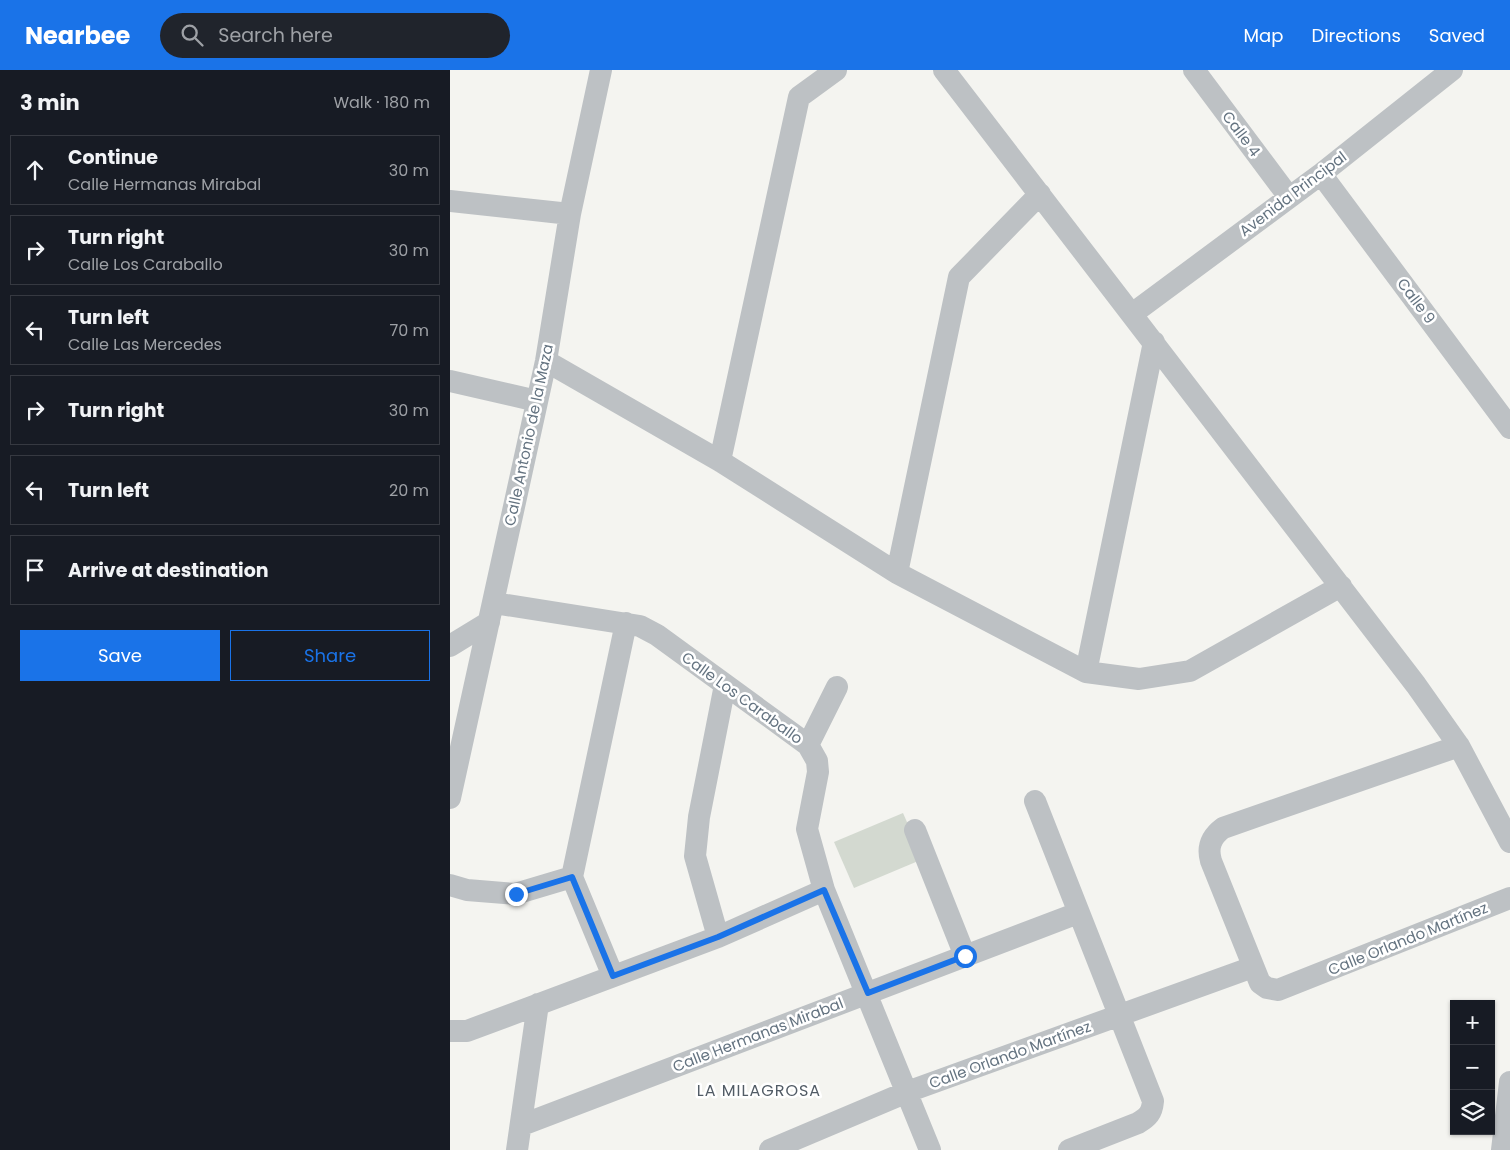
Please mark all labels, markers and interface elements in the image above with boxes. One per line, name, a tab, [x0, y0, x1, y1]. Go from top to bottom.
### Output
search box	[160, 13, 510, 58]
text: Nearbee	[25, 19, 130, 52]
icon: search	[178, 21, 206, 49]
text: Search here	[218, 22, 333, 49]
text: Map	[1244, 23, 1283, 48]
text: Directions	[1311, 23, 1401, 48]
text: Saved	[1429, 23, 1485, 48]
text: 3 min	[20, 88, 80, 117]
text: Walk · 180 m	[333, 91, 430, 114]
street label: Calle 4	[1217, 107, 1265, 161]
text: Continue	[68, 144, 158, 171]
street label: Avenida Principal	[1235, 146, 1351, 241]
icon: ahead	[21, 156, 49, 184]
text: 30 m	[389, 159, 429, 182]
text: Calle Hermanas Mirabal	[68, 173, 261, 196]
text: Turn right	[68, 224, 164, 251]
icon: right	[21, 236, 49, 264]
text: 30 m	[389, 239, 429, 262]
text: Calle Los Caraballo	[68, 253, 223, 276]
street label: Calle 9	[1392, 274, 1440, 328]
text: Turn left	[68, 304, 149, 331]
icon: left	[21, 316, 49, 344]
text: 70 m	[389, 319, 429, 342]
text: Calle Las Mercedes	[68, 333, 222, 356]
street label: Calle Antonio de la Maza	[499, 342, 558, 528]
icon: right	[21, 396, 49, 424]
text: Turn right	[68, 397, 164, 424]
text: 30 m	[389, 399, 429, 422]
icon: left	[21, 476, 49, 504]
text: Turn left	[68, 477, 149, 504]
text: 20 m	[389, 479, 429, 502]
icon: arrive	[21, 556, 49, 584]
text: Arrive at destination	[68, 557, 269, 584]
button: Save	[20, 630, 220, 681]
button: Share	[230, 630, 430, 681]
street label: Calle Los Caraballo	[677, 646, 807, 749]
route end	[505, 883, 528, 906]
street label: Calle Orlando Martínez	[1325, 897, 1491, 980]
route start	[954, 945, 977, 968]
street label: Calle Hermanas Mirabal	[669, 992, 846, 1077]
map controls	[1450, 1000, 1495, 1135]
button: +	[1450, 1000, 1495, 1045]
street label: Calle Orlando Martínez	[926, 1015, 1094, 1094]
button: −	[1450, 1045, 1495, 1090]
district label: LA MILAGROSA	[697, 1079, 821, 1102]
button: layers	[1450, 1090, 1495, 1135]

